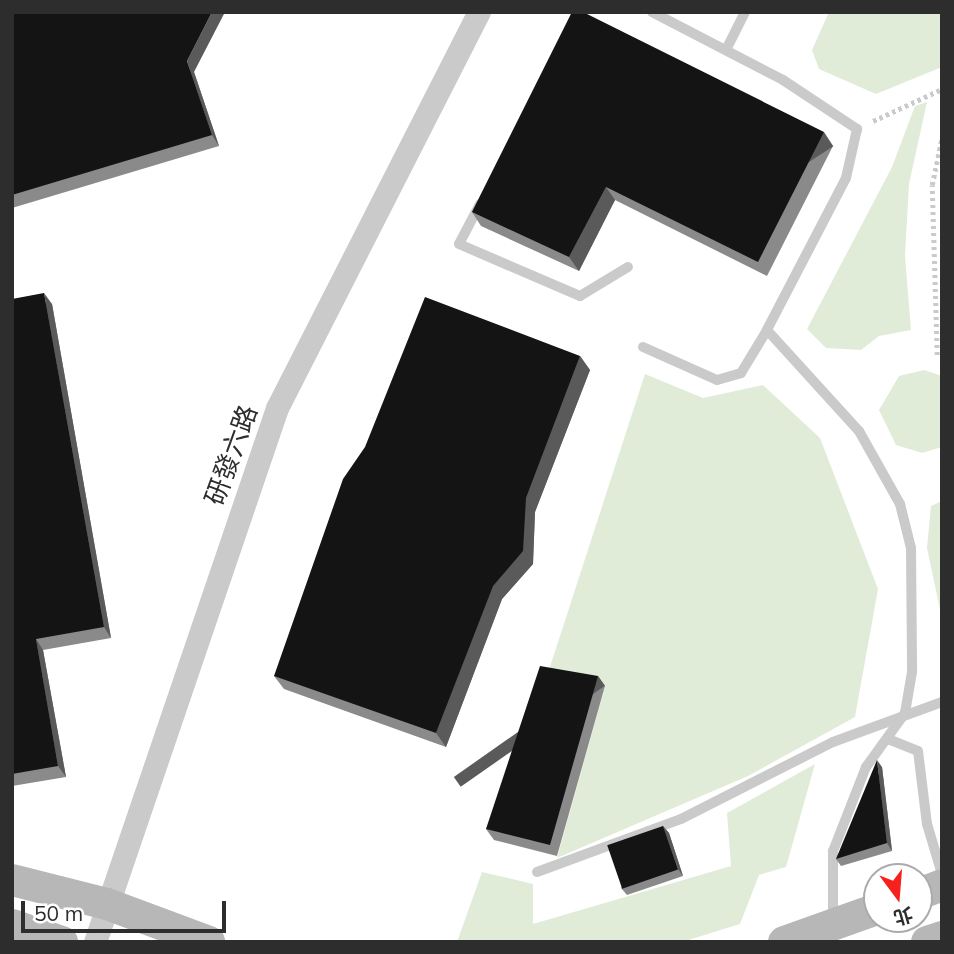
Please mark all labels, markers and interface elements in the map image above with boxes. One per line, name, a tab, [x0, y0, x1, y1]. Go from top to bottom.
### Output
street label: 研發六路	[199, 401, 263, 509]
north arrow	[863, 863, 933, 933]
scale bar	[24, 888, 229, 932]
text: 50 m	[34, 900, 83, 926]
text: 北	[891, 902, 916, 930]

